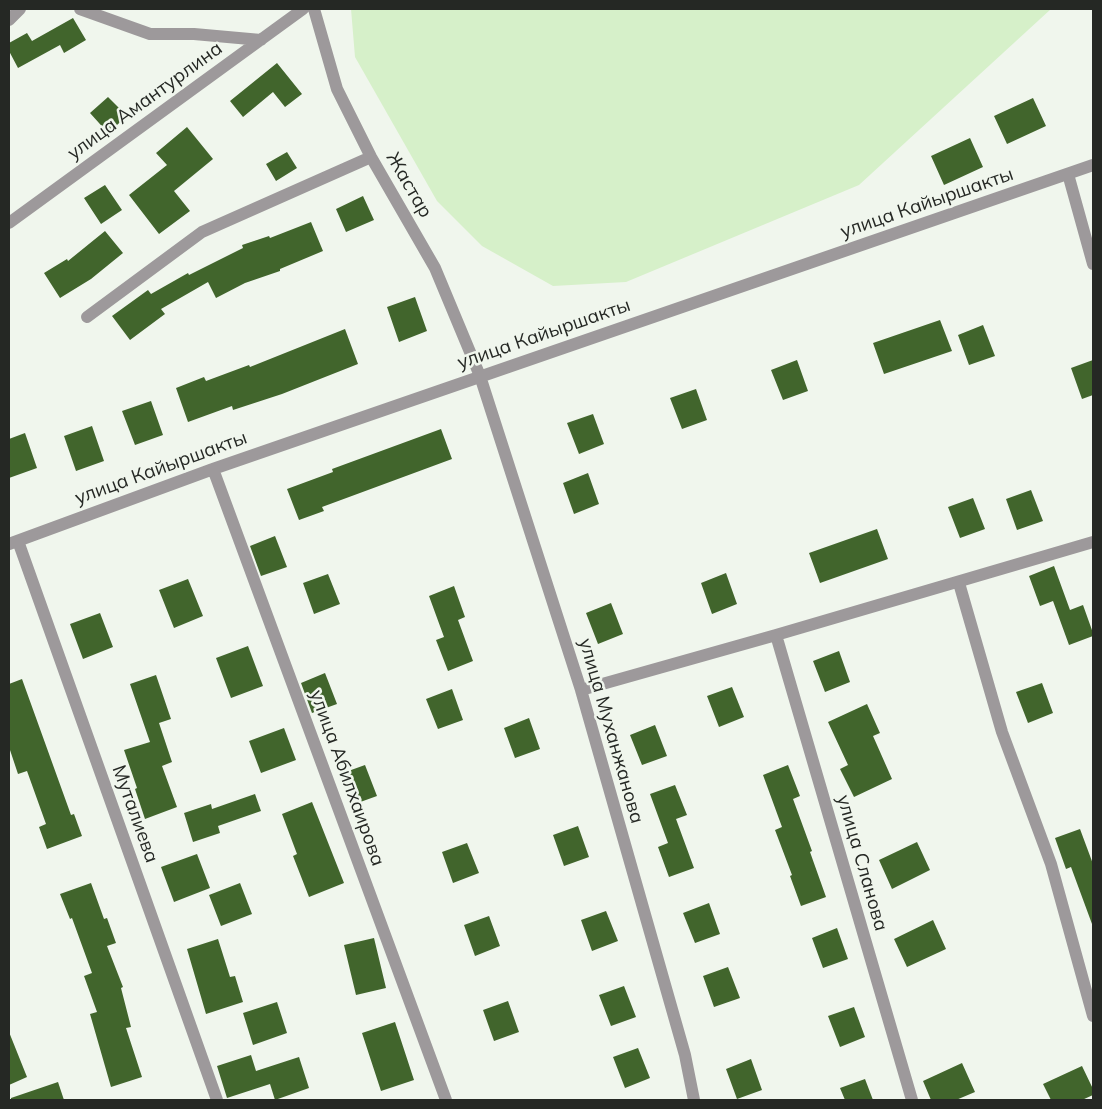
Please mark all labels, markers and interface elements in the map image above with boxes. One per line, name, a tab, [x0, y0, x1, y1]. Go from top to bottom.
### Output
street label: улица Амантурлина	[63, 37, 227, 165]
street label: Жастар	[381, 148, 437, 222]
street label: улица Кайыршакты	[837, 163, 1017, 243]
street label: улица Кайыршакты	[454, 294, 634, 374]
street label: улица Кайыршакты	[72, 426, 250, 510]
street label: улица Муханжанова	[574, 636, 648, 826]
street label: улица Абилхаирова	[305, 687, 389, 869]
street label: Муталиева	[107, 762, 163, 866]
street label: улица Сланова	[832, 792, 892, 934]

